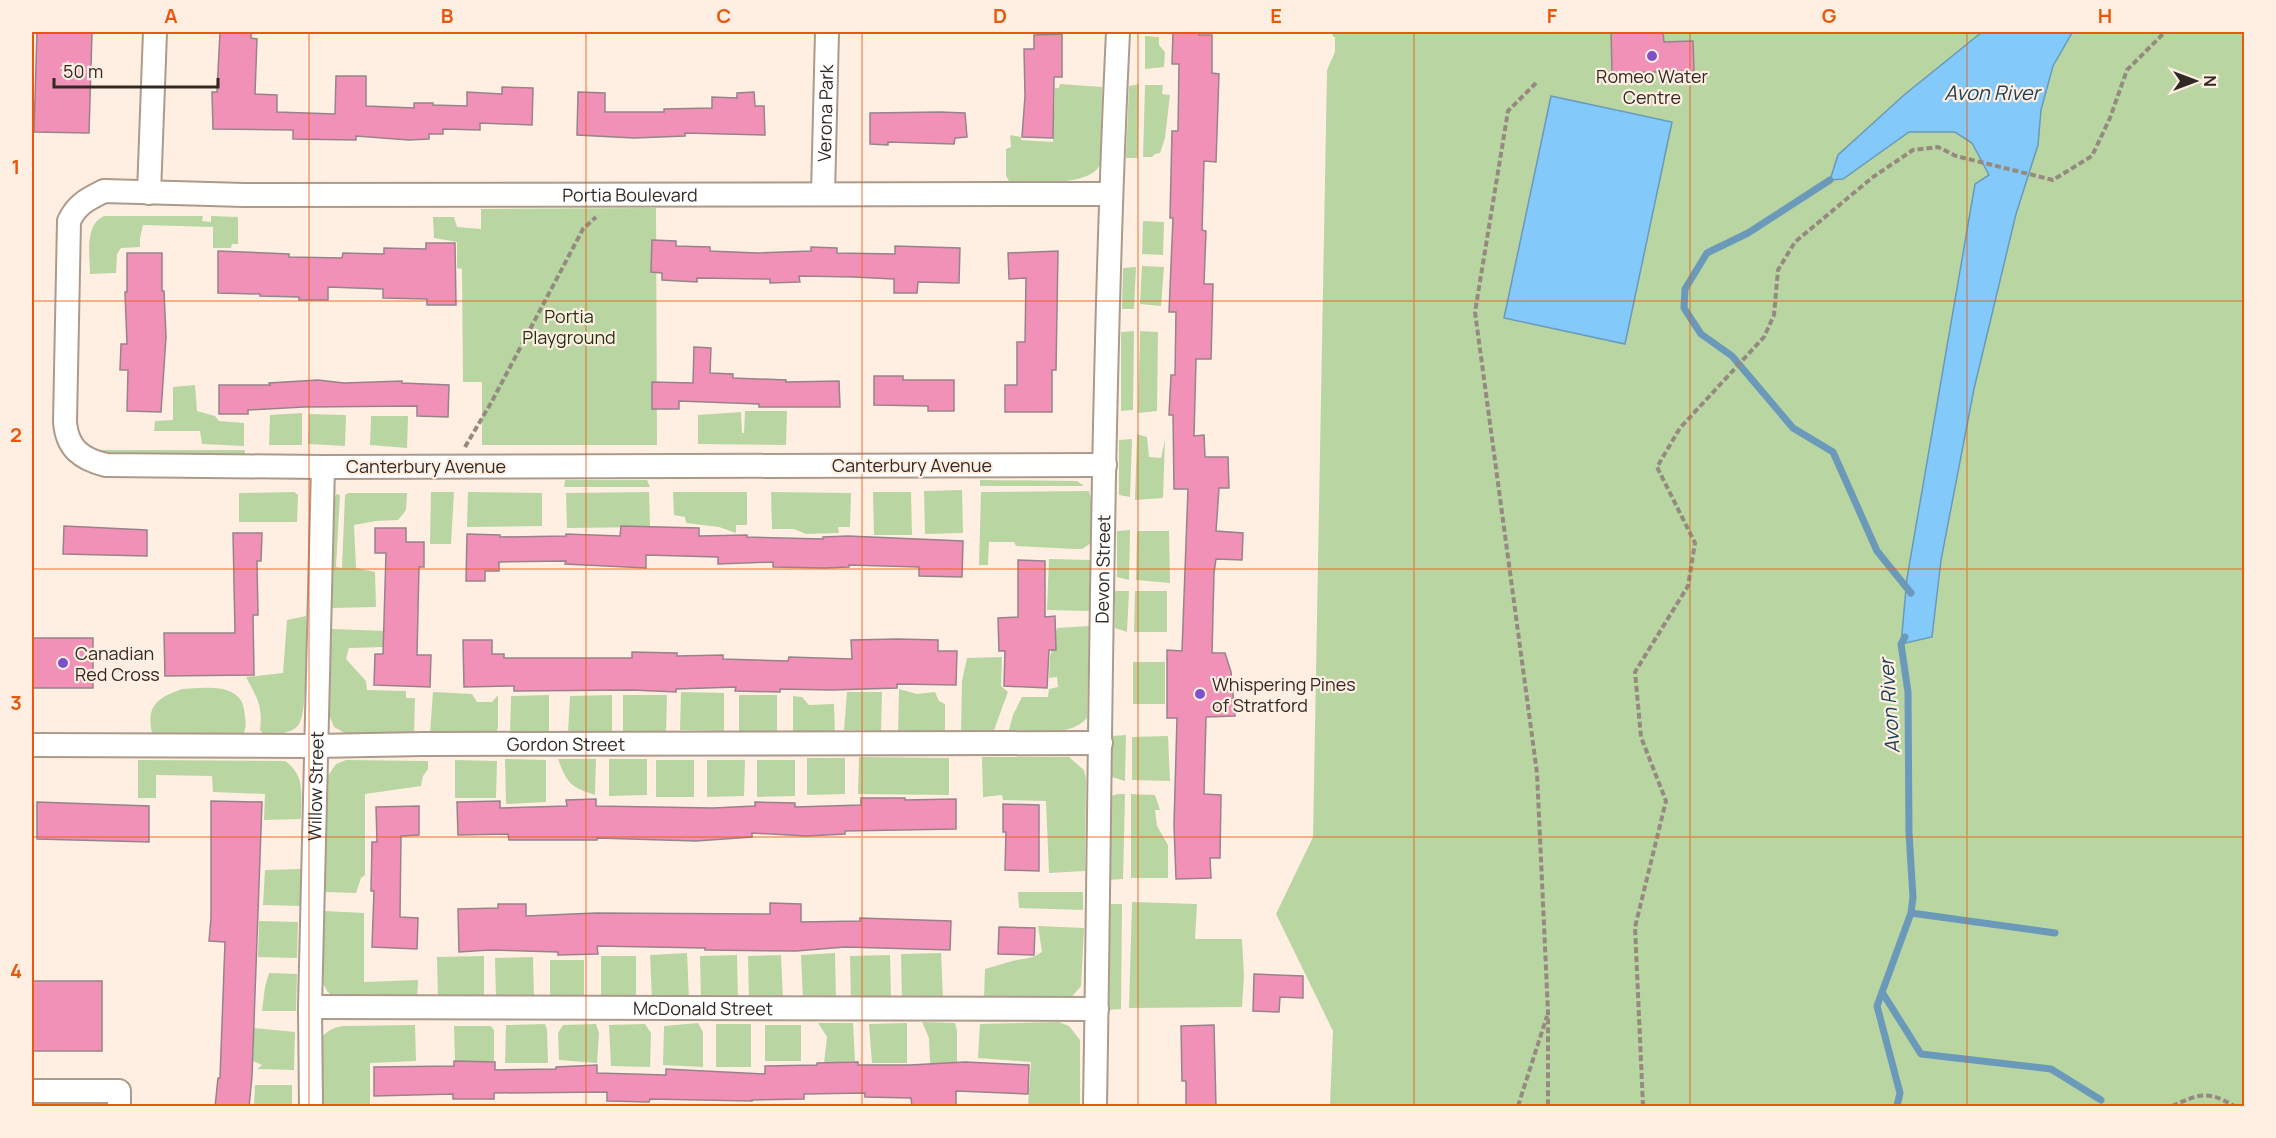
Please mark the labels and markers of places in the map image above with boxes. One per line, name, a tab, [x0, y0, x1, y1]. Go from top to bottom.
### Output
marker: Romeo Water Centre	[1645, 49, 1659, 63]
place label: Romeo Water Centre	[1596, 64, 1708, 109]
place label: Canadian Red Cross	[75, 641, 160, 686]
marker: Canadian Red Cross	[56, 656, 70, 670]
place label: Whispering Pines of Stratford	[1212, 672, 1356, 717]
marker: Whispering Pines of Stratford	[1193, 687, 1207, 701]

